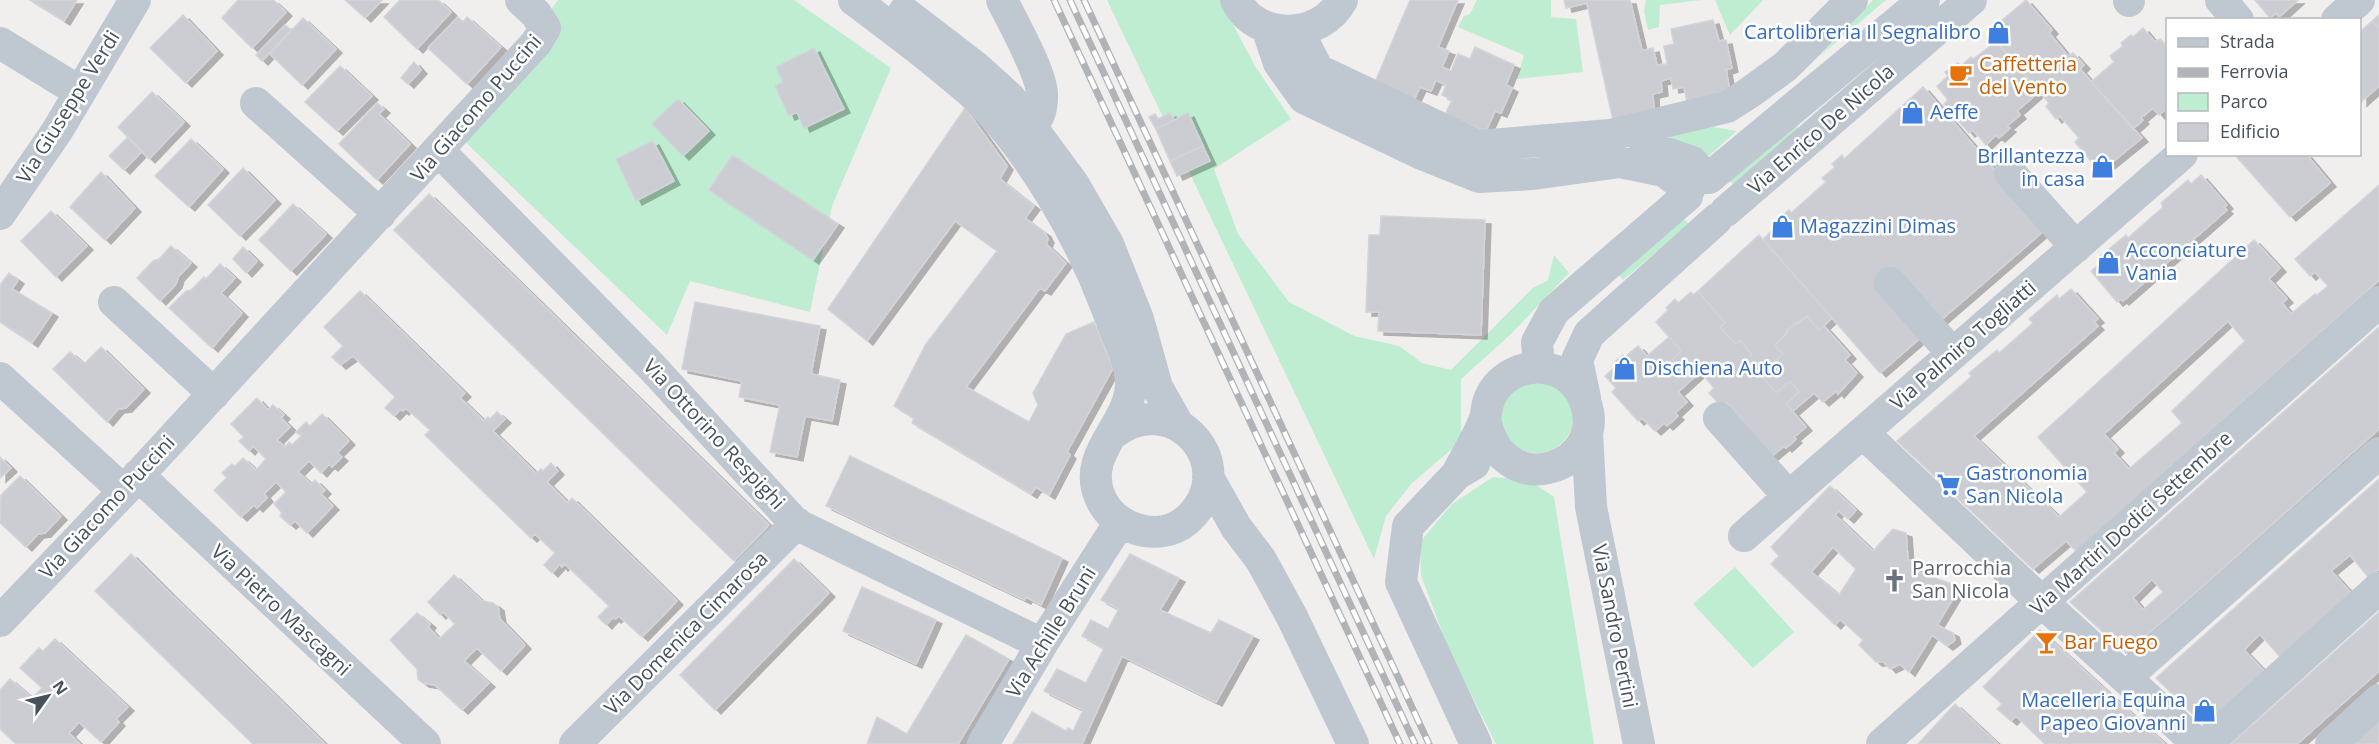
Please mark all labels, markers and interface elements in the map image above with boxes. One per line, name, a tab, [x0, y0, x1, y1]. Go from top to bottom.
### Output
place label: Cartolibreria Il Segnalibro	[1744, 18, 1981, 45]
legend	[2166, 18, 2361, 156]
shop icon: Cartolibreria Il Segnalibro	[1986, 19, 2012, 45]
street label: Via Giuseppe Verdi	[10, 25, 126, 188]
street label: Via Giacomo Puccini	[404, 28, 547, 187]
text: Strada	[2220, 29, 2275, 53]
place label: Caffetteria del Vento	[1979, 50, 2077, 100]
street label: Via Enrico De Nicola	[1742, 58, 1900, 200]
text: Ferrovia	[2220, 59, 2288, 83]
cafe icon: Caffetteria del Vento	[1948, 62, 1974, 88]
text: Parco	[2220, 89, 2268, 113]
place label: Aeffe	[1930, 98, 1979, 125]
shop icon: Aeffe	[1899, 99, 1925, 125]
text: Edificio	[2220, 119, 2280, 143]
place label: Brillantezza in casa	[1977, 142, 2085, 192]
shop icon: Brillantezza in casa	[2090, 154, 2116, 180]
place label: Magazzini Dimas	[1800, 212, 1956, 239]
shop icon: Magazzini Dimas	[1769, 213, 1795, 239]
place label: Acconciature Vania	[2126, 236, 2247, 286]
shop icon: Acconciature Vania	[2095, 249, 2121, 275]
street label: Via Palmiro Togliatti	[1884, 274, 2041, 415]
street label: Via Ottorino Respighi	[638, 353, 791, 515]
place label: Dischiena Auto	[1643, 354, 1783, 381]
shop icon: Dischiena Auto	[1612, 355, 1638, 381]
street label: Via Martiri Dodici Settembre	[2024, 425, 2237, 621]
street label: Via Giacomo Puccini	[33, 429, 180, 584]
place label: Gastronomia San Nicola	[1966, 459, 2088, 509]
supermarket icon: Gastronomia San Nicola	[1935, 472, 1961, 498]
street label: Via Pietro Mascagni	[206, 538, 357, 681]
street label: Via Sandro Pertini	[1586, 542, 1645, 710]
street label: Via Domenica Cimarosa	[598, 545, 773, 720]
place label: Parrocchia San Nicola	[1912, 554, 2011, 604]
street label: Via Achille Bruni	[999, 561, 1102, 703]
church icon: Parrocchia San Nicola	[1881, 567, 1907, 593]
place label: Bar Fuego	[2064, 628, 2158, 655]
bar icon: Bar Fuego	[2033, 629, 2059, 655]
north arrow	[18, 666, 78, 726]
text: N	[48, 676, 73, 699]
place label: Macelleria Equina Papeo Giovanni	[2021, 686, 2186, 736]
shop icon: Macelleria Equina Papeo Giovanni	[2191, 698, 2217, 724]

